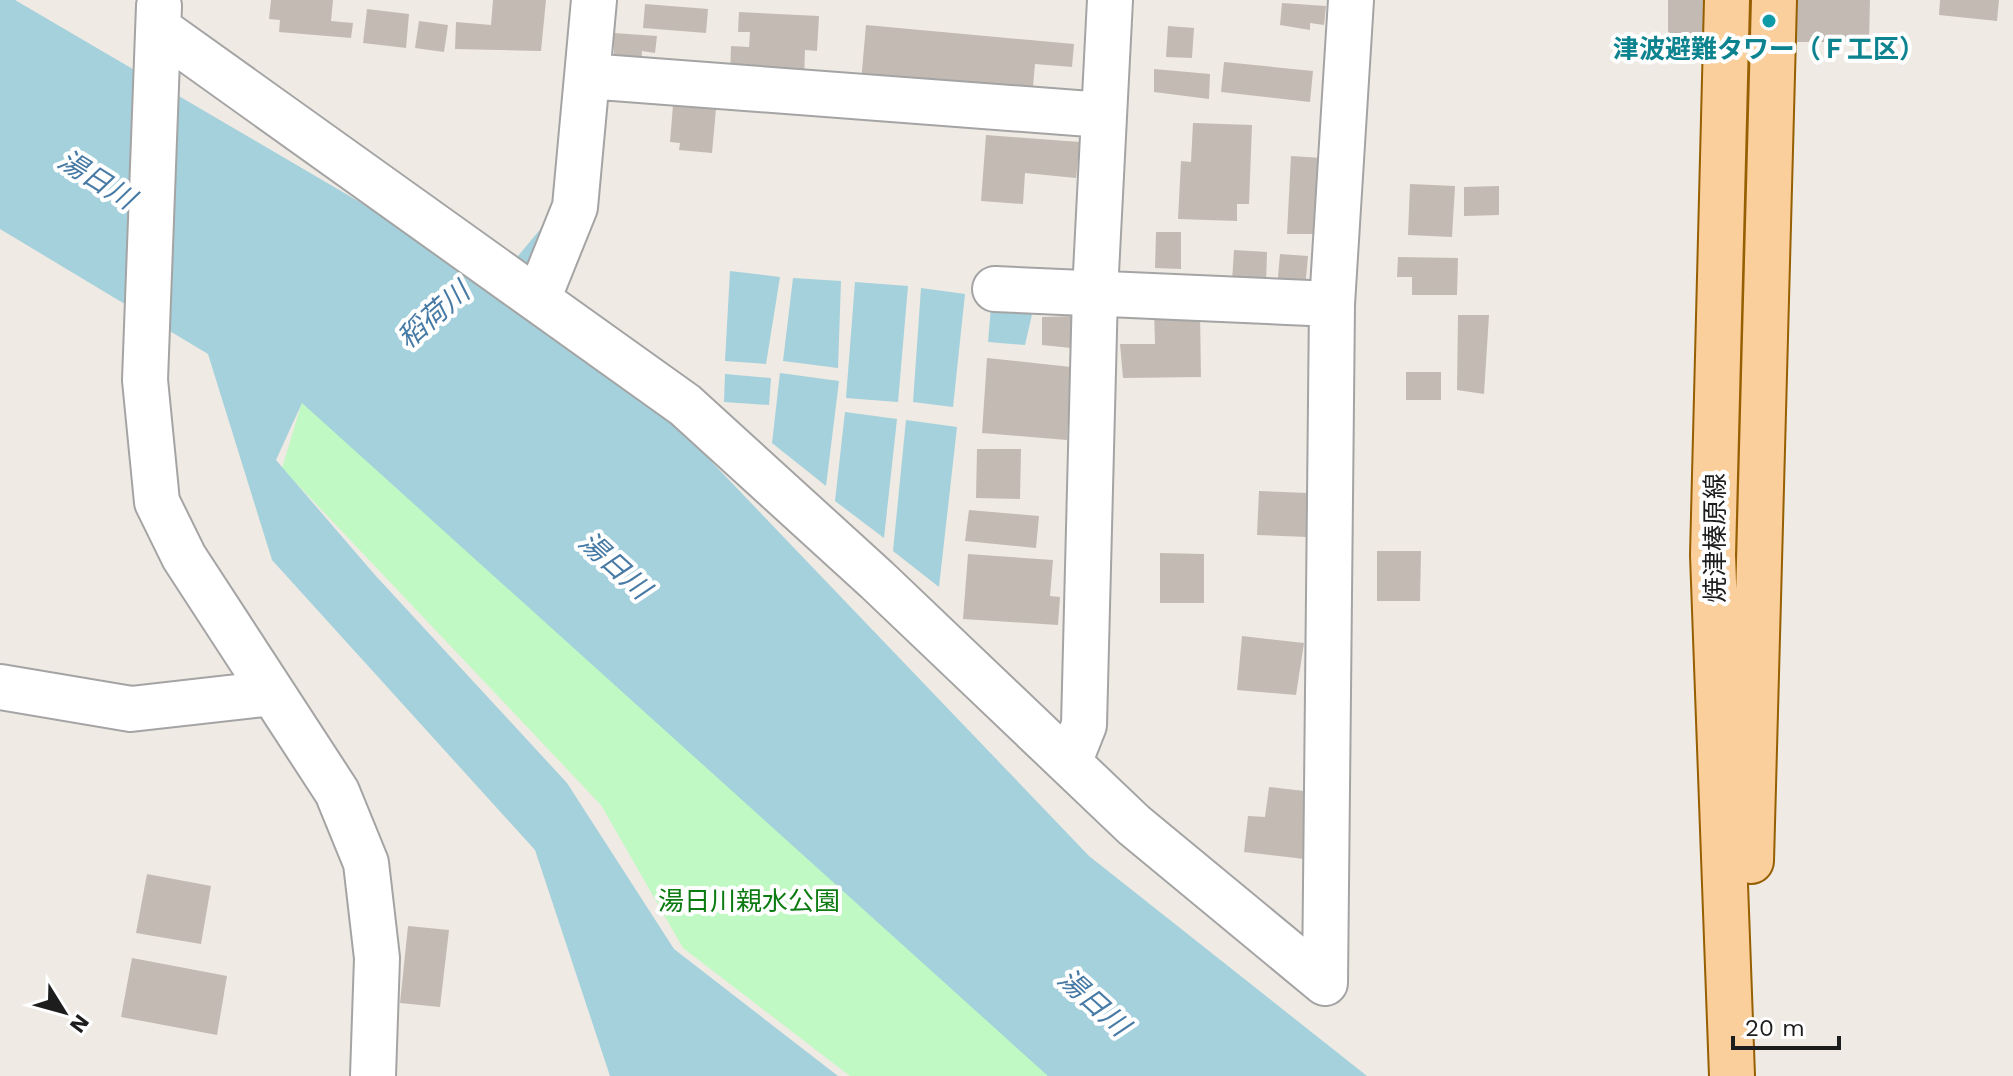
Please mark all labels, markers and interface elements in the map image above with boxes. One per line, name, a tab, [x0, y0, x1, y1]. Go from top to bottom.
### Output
marker: 津波避難タワー（Ｆ工区）	[1760, 12, 1778, 30]
place label: 津波避難タワー（Ｆ工区）	[1613, 34, 1925, 64]
water label: 湯日川	[52, 143, 144, 217]
water label: 稻荷川	[391, 273, 478, 355]
street label: 焼津榛原線	[1700, 473, 1730, 603]
water label: 湯日川	[572, 525, 659, 608]
park label: 湯日川親水公園	[658, 886, 840, 916]
water label: 湯日川	[1051, 962, 1138, 1045]
north arrow	[24, 972, 104, 1052]
scale bar	[1733, 1000, 1839, 1050]
text: N	[65, 1010, 94, 1038]
text: 20 m	[1745, 1014, 1805, 1042]

